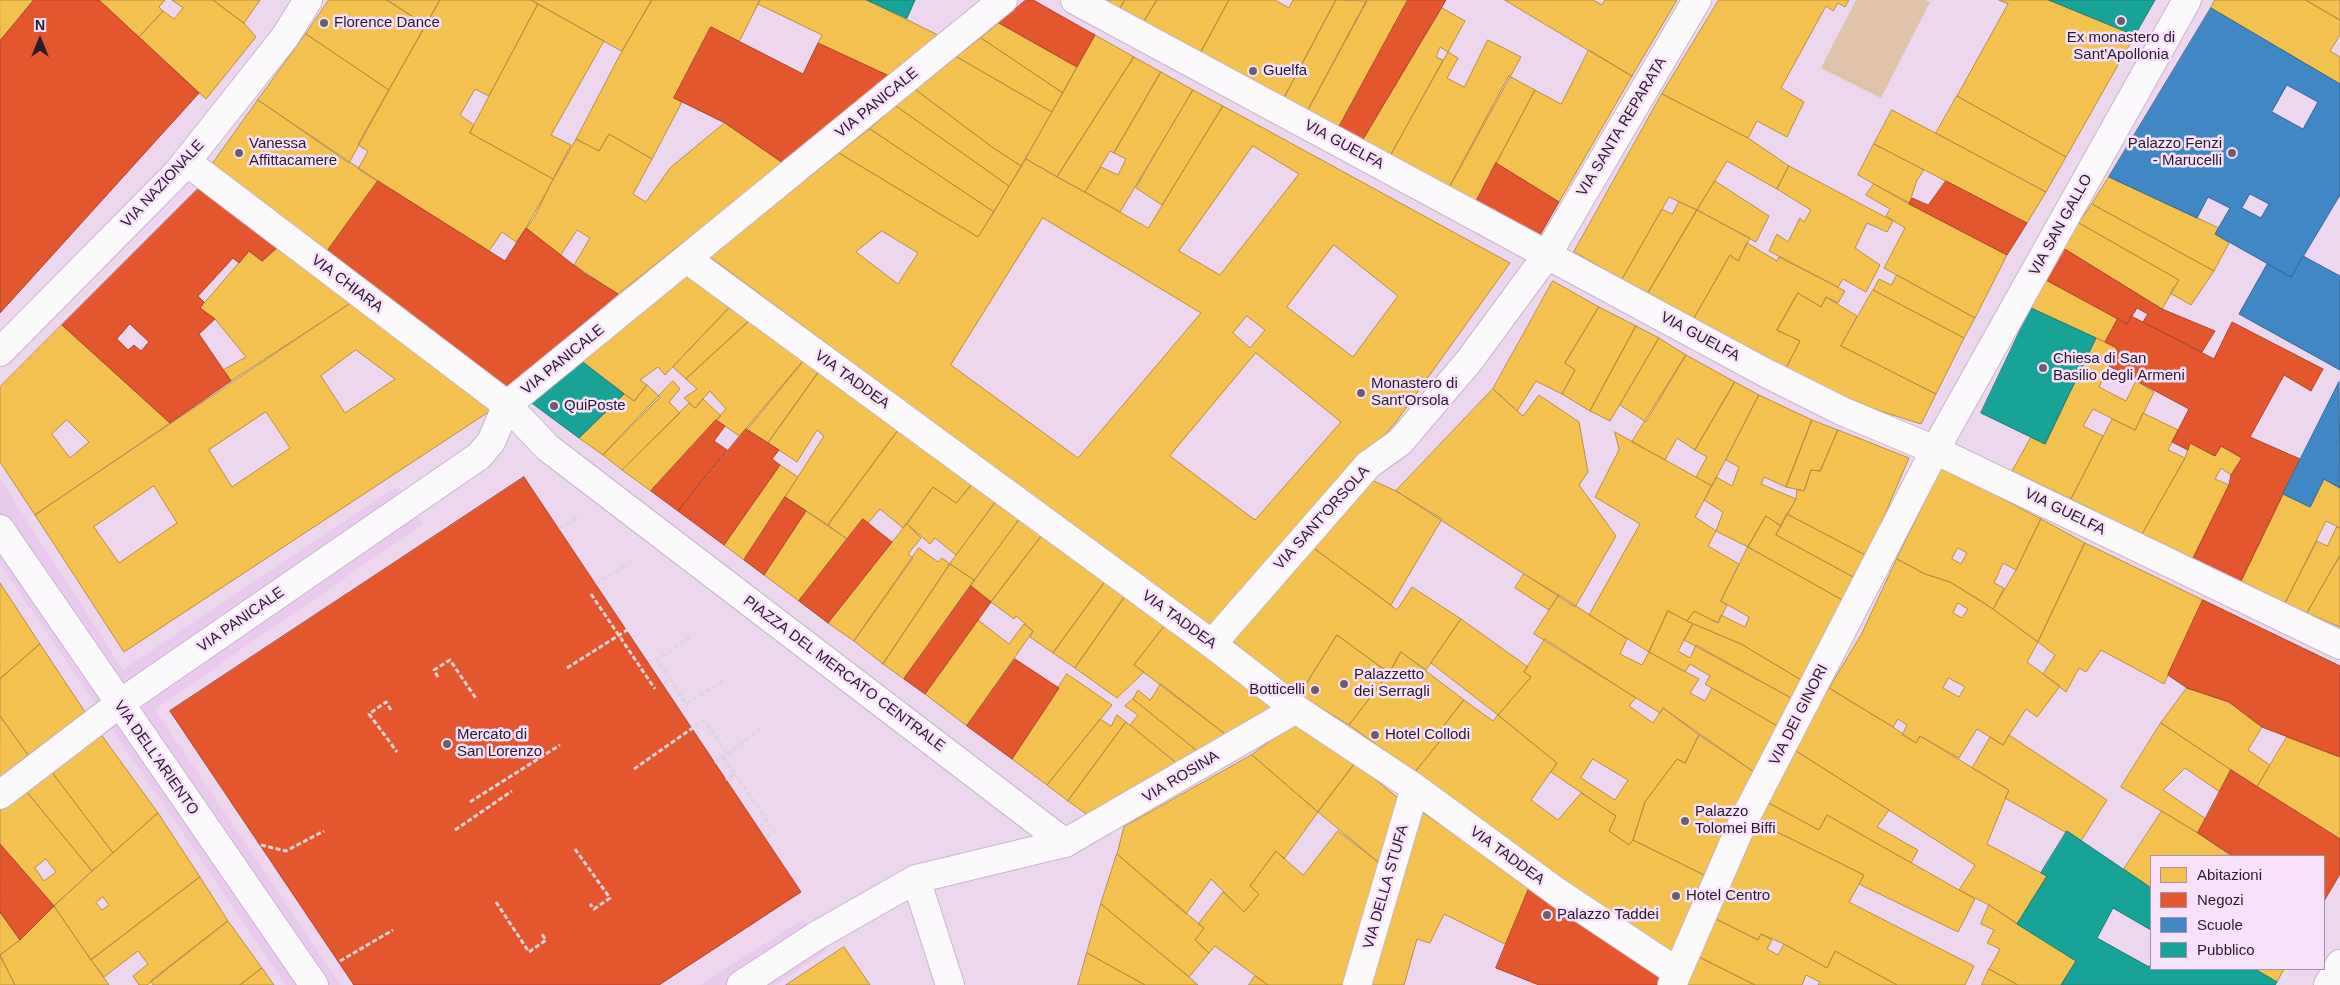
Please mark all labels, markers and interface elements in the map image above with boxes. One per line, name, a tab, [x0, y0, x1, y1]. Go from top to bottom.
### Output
place label: Florence Dance	[334, 14, 440, 32]
north arrow	[15, 15, 65, 65]
marker: Ex monastero di Sant'Apollonia	[2115, 15, 2127, 27]
text: N	[35, 17, 45, 33]
marker: Florence Dance	[318, 17, 330, 29]
place label: Ex monastero di Sant'Apollonia	[2067, 29, 2175, 64]
street label: VIA SANTA REPARATA	[1573, 54, 1671, 200]
place label: Guelfa	[1263, 62, 1307, 80]
street label: VIA PANICALE	[832, 64, 922, 142]
marker: Guelfa	[1247, 65, 1259, 77]
street label: VIA GUELFA	[1301, 117, 1387, 173]
place label: Vanessa Affittacamere	[249, 135, 337, 170]
place label: Palazzo Fenzi - Marucelli	[2128, 135, 2222, 170]
street label: VIA NAZIONALE	[118, 136, 208, 232]
marker: Vanessa Affittacamere	[233, 147, 245, 159]
marker: Palazzo Fenzi - Marucelli	[2226, 147, 2238, 159]
street label: VIA SAN GALLO	[2026, 171, 2096, 279]
street label: VIA CHIARA	[308, 251, 386, 317]
street label: VIA GUELFA	[1657, 309, 1743, 365]
street label: VIA PANICALE	[518, 321, 608, 399]
street label: VIA TADDEA	[811, 347, 893, 413]
place label: Chiesa di San Basilio degli Armeni	[2053, 350, 2185, 385]
marker: Chiesa di San Basilio degli Armeni	[2037, 362, 2049, 374]
place label: Monastero di Sant'Orsola	[1371, 375, 1458, 410]
marker: Monastero di Sant'Orsola	[1355, 387, 1367, 399]
place label: QuiPoste	[564, 397, 626, 415]
marker: QuiPoste	[548, 400, 560, 412]
street label: VIA SANT'ORSOLA	[1271, 462, 1373, 574]
street label: VIA GUELFA	[2022, 485, 2108, 539]
street label: VIA PANICALE	[194, 584, 288, 656]
street label: VIA TADDEA	[1138, 587, 1220, 653]
street label: PIAZZA DEL MERCATO CENTRALE	[740, 592, 948, 756]
street label: VIA DEI GINORI	[1766, 662, 1832, 768]
place label: Palazzetto dei Serragli	[1354, 666, 1430, 701]
marker: Palazzetto dei Serragli	[1338, 678, 1350, 690]
place label: Botticelli	[1249, 681, 1305, 699]
marker: Botticelli	[1309, 684, 1321, 696]
street label: VIA DELL'ARIENTO	[110, 697, 202, 819]
place label: Mercato di San Lorenzo	[457, 726, 542, 761]
place label: Hotel Collodi	[1385, 726, 1470, 744]
marker: Hotel Collodi	[1369, 729, 1381, 741]
marker: Mercato di San Lorenzo	[441, 738, 453, 750]
street label: VIA ROSINA	[1140, 747, 1222, 807]
place label: Palazzo Tolomei Biffi	[1695, 803, 1776, 838]
marker: Palazzo Tolomei Biffi	[1679, 815, 1691, 827]
street label: VIA DELLA STUFA	[1360, 823, 1412, 951]
street label: VIA TADDEA	[1466, 823, 1548, 889]
legend	[2150, 855, 2325, 970]
text: Abitazioni	[2197, 866, 2262, 883]
place label: Hotel Centro	[1686, 887, 1770, 905]
marker: Hotel Centro	[1670, 890, 1682, 902]
text: Negozi	[2197, 891, 2244, 908]
place label: Palazzo Taddei	[1557, 906, 1659, 924]
marker: Palazzo Taddei	[1541, 909, 1553, 921]
text: Scuole	[2197, 916, 2243, 933]
text: Pubblico	[2197, 941, 2255, 958]

